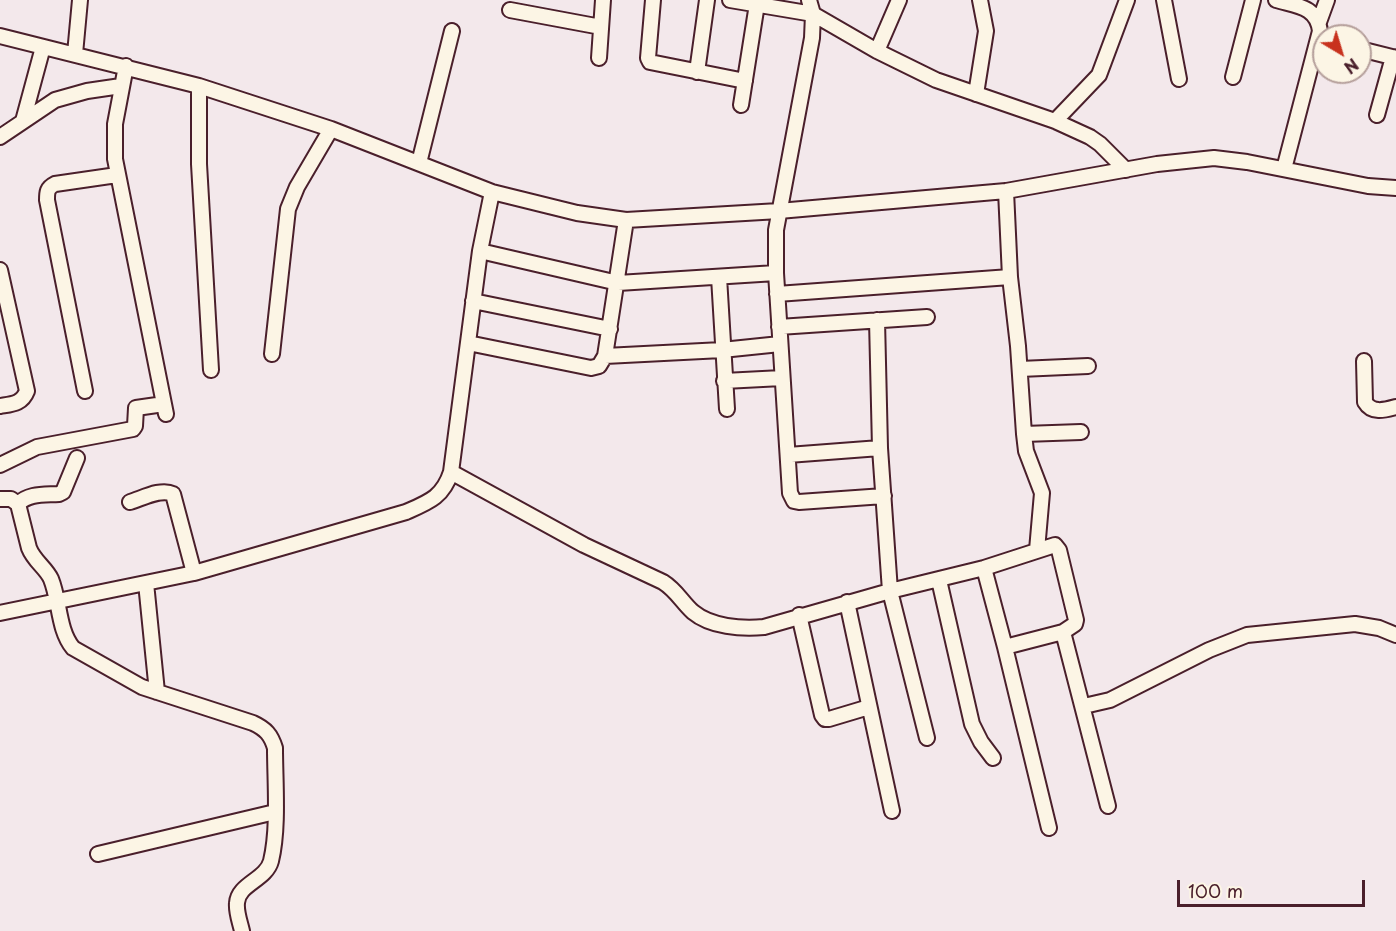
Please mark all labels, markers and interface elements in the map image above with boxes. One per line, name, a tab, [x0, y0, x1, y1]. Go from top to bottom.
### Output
north arrow	[1312, 24, 1372, 84]
text: N	[1339, 53, 1364, 80]
scale bar	[1180, 868, 1368, 906]
text: 100 m	[1188, 877, 1243, 904]

